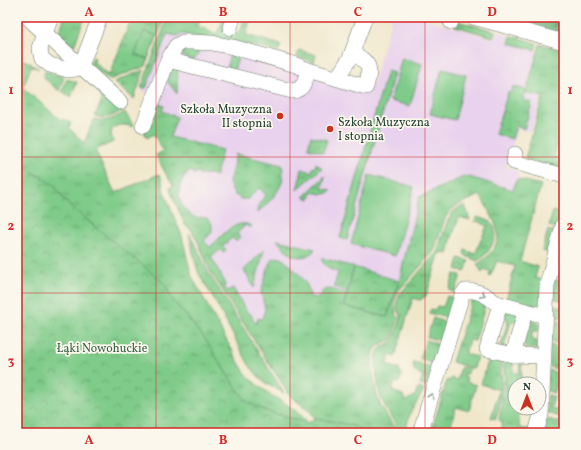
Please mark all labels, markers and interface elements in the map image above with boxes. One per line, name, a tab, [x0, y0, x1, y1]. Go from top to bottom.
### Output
text: A	[84, 4, 94, 22]
text: B	[219, 4, 228, 22]
text: C	[354, 4, 362, 22]
text: D	[487, 4, 497, 22]
text: 1	[8, 82, 14, 100]
text: 1	[567, 82, 573, 100]
place label: Szkoła Muzyczna II stopnia	[180, 102, 272, 132]
marker: Szkoła Muzyczna II stopnia	[275, 111, 285, 121]
place label: Szkoła Muzyczna I stopnia	[338, 115, 430, 145]
marker: Szkoła Muzyczna I stopnia	[325, 124, 335, 134]
text: 2	[8, 218, 15, 236]
text: 2	[567, 218, 574, 236]
one-way arrow	[479, 290, 487, 298]
park label: Łąki Nowohuckie	[57, 341, 148, 357]
text: 3	[8, 353, 15, 371]
text: 3	[567, 353, 574, 371]
north arrow	[507, 376, 547, 416]
text: N	[523, 380, 531, 395]
one-way arrow	[426, 392, 435, 399]
text: A	[84, 432, 94, 450]
text: B	[219, 432, 228, 450]
text: C	[354, 432, 362, 450]
text: D	[487, 432, 497, 450]

